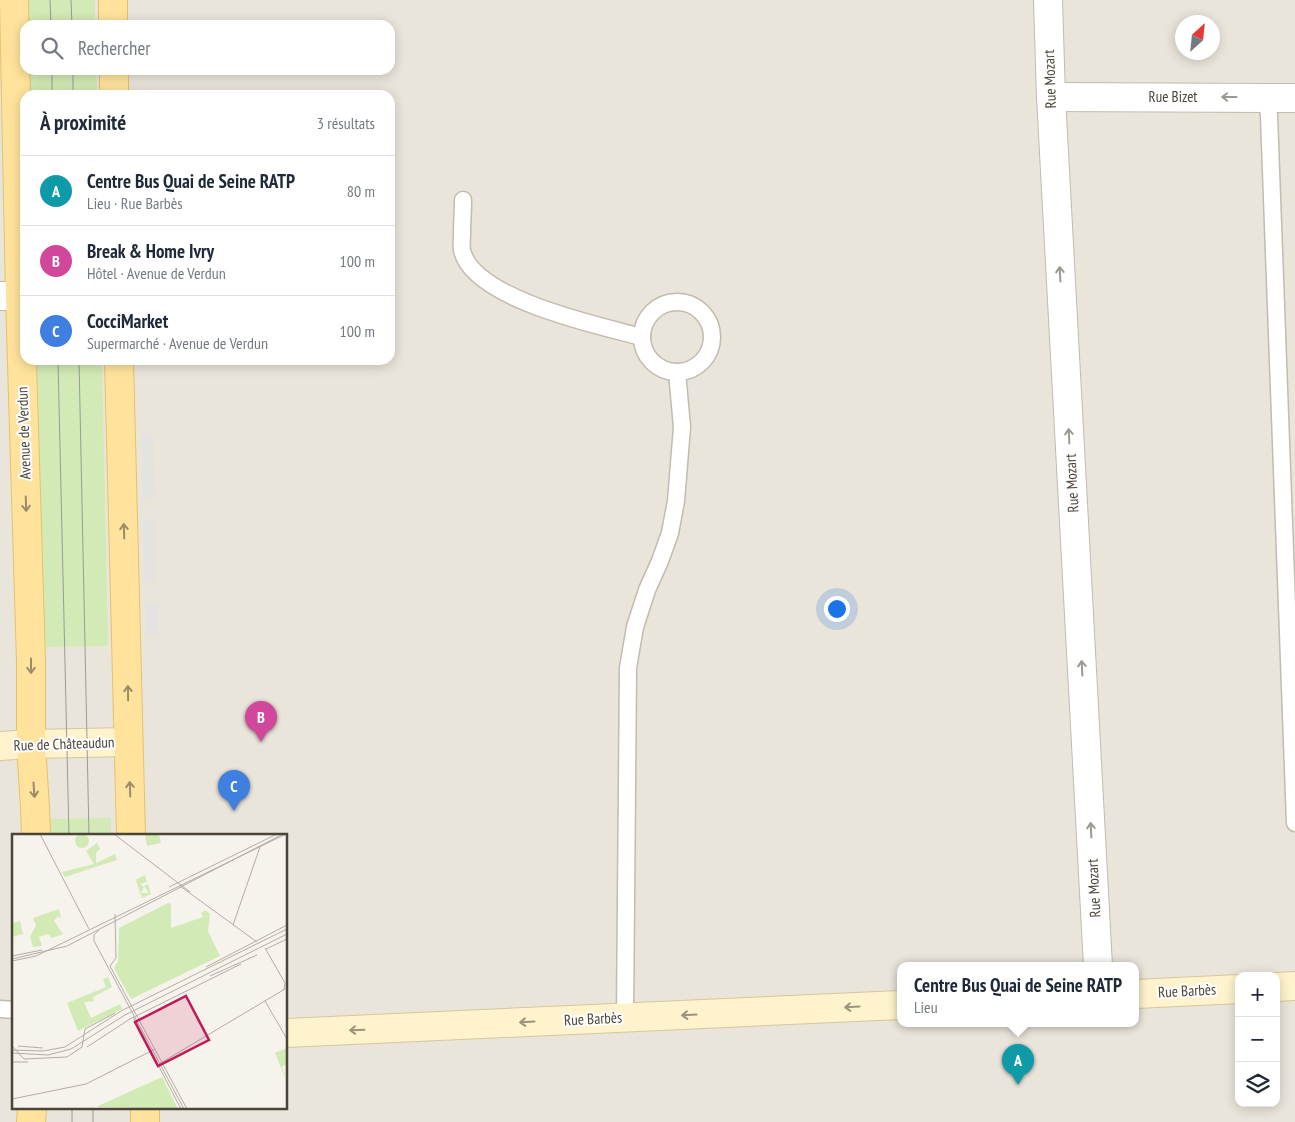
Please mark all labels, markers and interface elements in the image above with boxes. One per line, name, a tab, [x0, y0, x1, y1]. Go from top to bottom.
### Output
north arrow	[1175, 15, 1220, 60]
search box	[20, 20, 395, 75]
icon: search	[38, 34, 66, 62]
text: Rechercher	[78, 36, 150, 60]
street label: Rue Mozart	[1039, 49, 1060, 109]
street label: Rue Bizet	[1149, 87, 1197, 106]
one-way arrow	[1221, 92, 1238, 102]
text: À proximité	[40, 109, 126, 136]
text: 3 résultats	[317, 113, 375, 133]
text: Centre Bus Quai de Seine RATP	[87, 169, 295, 193]
text: A	[52, 181, 60, 201]
text: 80 m	[347, 181, 375, 201]
text: Lieu · Rue Barbès	[87, 193, 183, 213]
text: Break & Home Ivry	[87, 239, 214, 263]
text: B	[52, 251, 60, 271]
text: 100 m	[340, 251, 375, 271]
text: Hôtel · Avenue de Verdun	[87, 263, 226, 283]
one-way arrow	[1056, 266, 1065, 282]
text: CocciMarket	[87, 309, 168, 333]
text: C	[52, 321, 60, 341]
text: 100 m	[340, 321, 375, 341]
text: Supermarché · Avenue de Verdun	[87, 333, 268, 353]
street label: Avenue de Verdun	[12, 386, 35, 480]
one-way arrow	[1065, 428, 1074, 444]
street label: Rue Mozart	[1060, 453, 1083, 513]
one-way arrow	[22, 495, 31, 511]
one-way arrow	[119, 523, 129, 539]
your location	[824, 596, 850, 622]
one-way arrow	[26, 658, 36, 674]
one-way arrow	[1077, 660, 1086, 676]
one-way arrow	[123, 685, 133, 702]
pin: B	[245, 701, 277, 742]
street label: Rue de Châteaudun	[13, 732, 115, 755]
pin: C	[218, 770, 250, 811]
one-way arrow	[29, 781, 39, 797]
one-way arrow	[125, 781, 135, 798]
one-way arrow	[1086, 822, 1095, 838]
inset map	[12, 834, 288, 1110]
street label: Rue Mozart	[1082, 858, 1105, 918]
popup	[897, 962, 1139, 1027]
map controls	[1235, 972, 1280, 1107]
button: +	[1235, 972, 1280, 1017]
text: Centre Bus Quai de Seine RATP	[914, 973, 1122, 997]
street label: Rue Barbès	[1157, 979, 1216, 1002]
text: Lieu	[914, 997, 938, 1017]
one-way arrow	[844, 1002, 860, 1012]
street label: Rue Barbès	[563, 1007, 622, 1030]
one-way arrow	[682, 1010, 698, 1019]
button: −	[1235, 1017, 1280, 1062]
one-way arrow	[519, 1018, 535, 1027]
one-way arrow	[350, 1026, 366, 1035]
pin: A	[1002, 1044, 1034, 1085]
button: layers	[1235, 1062, 1280, 1107]

